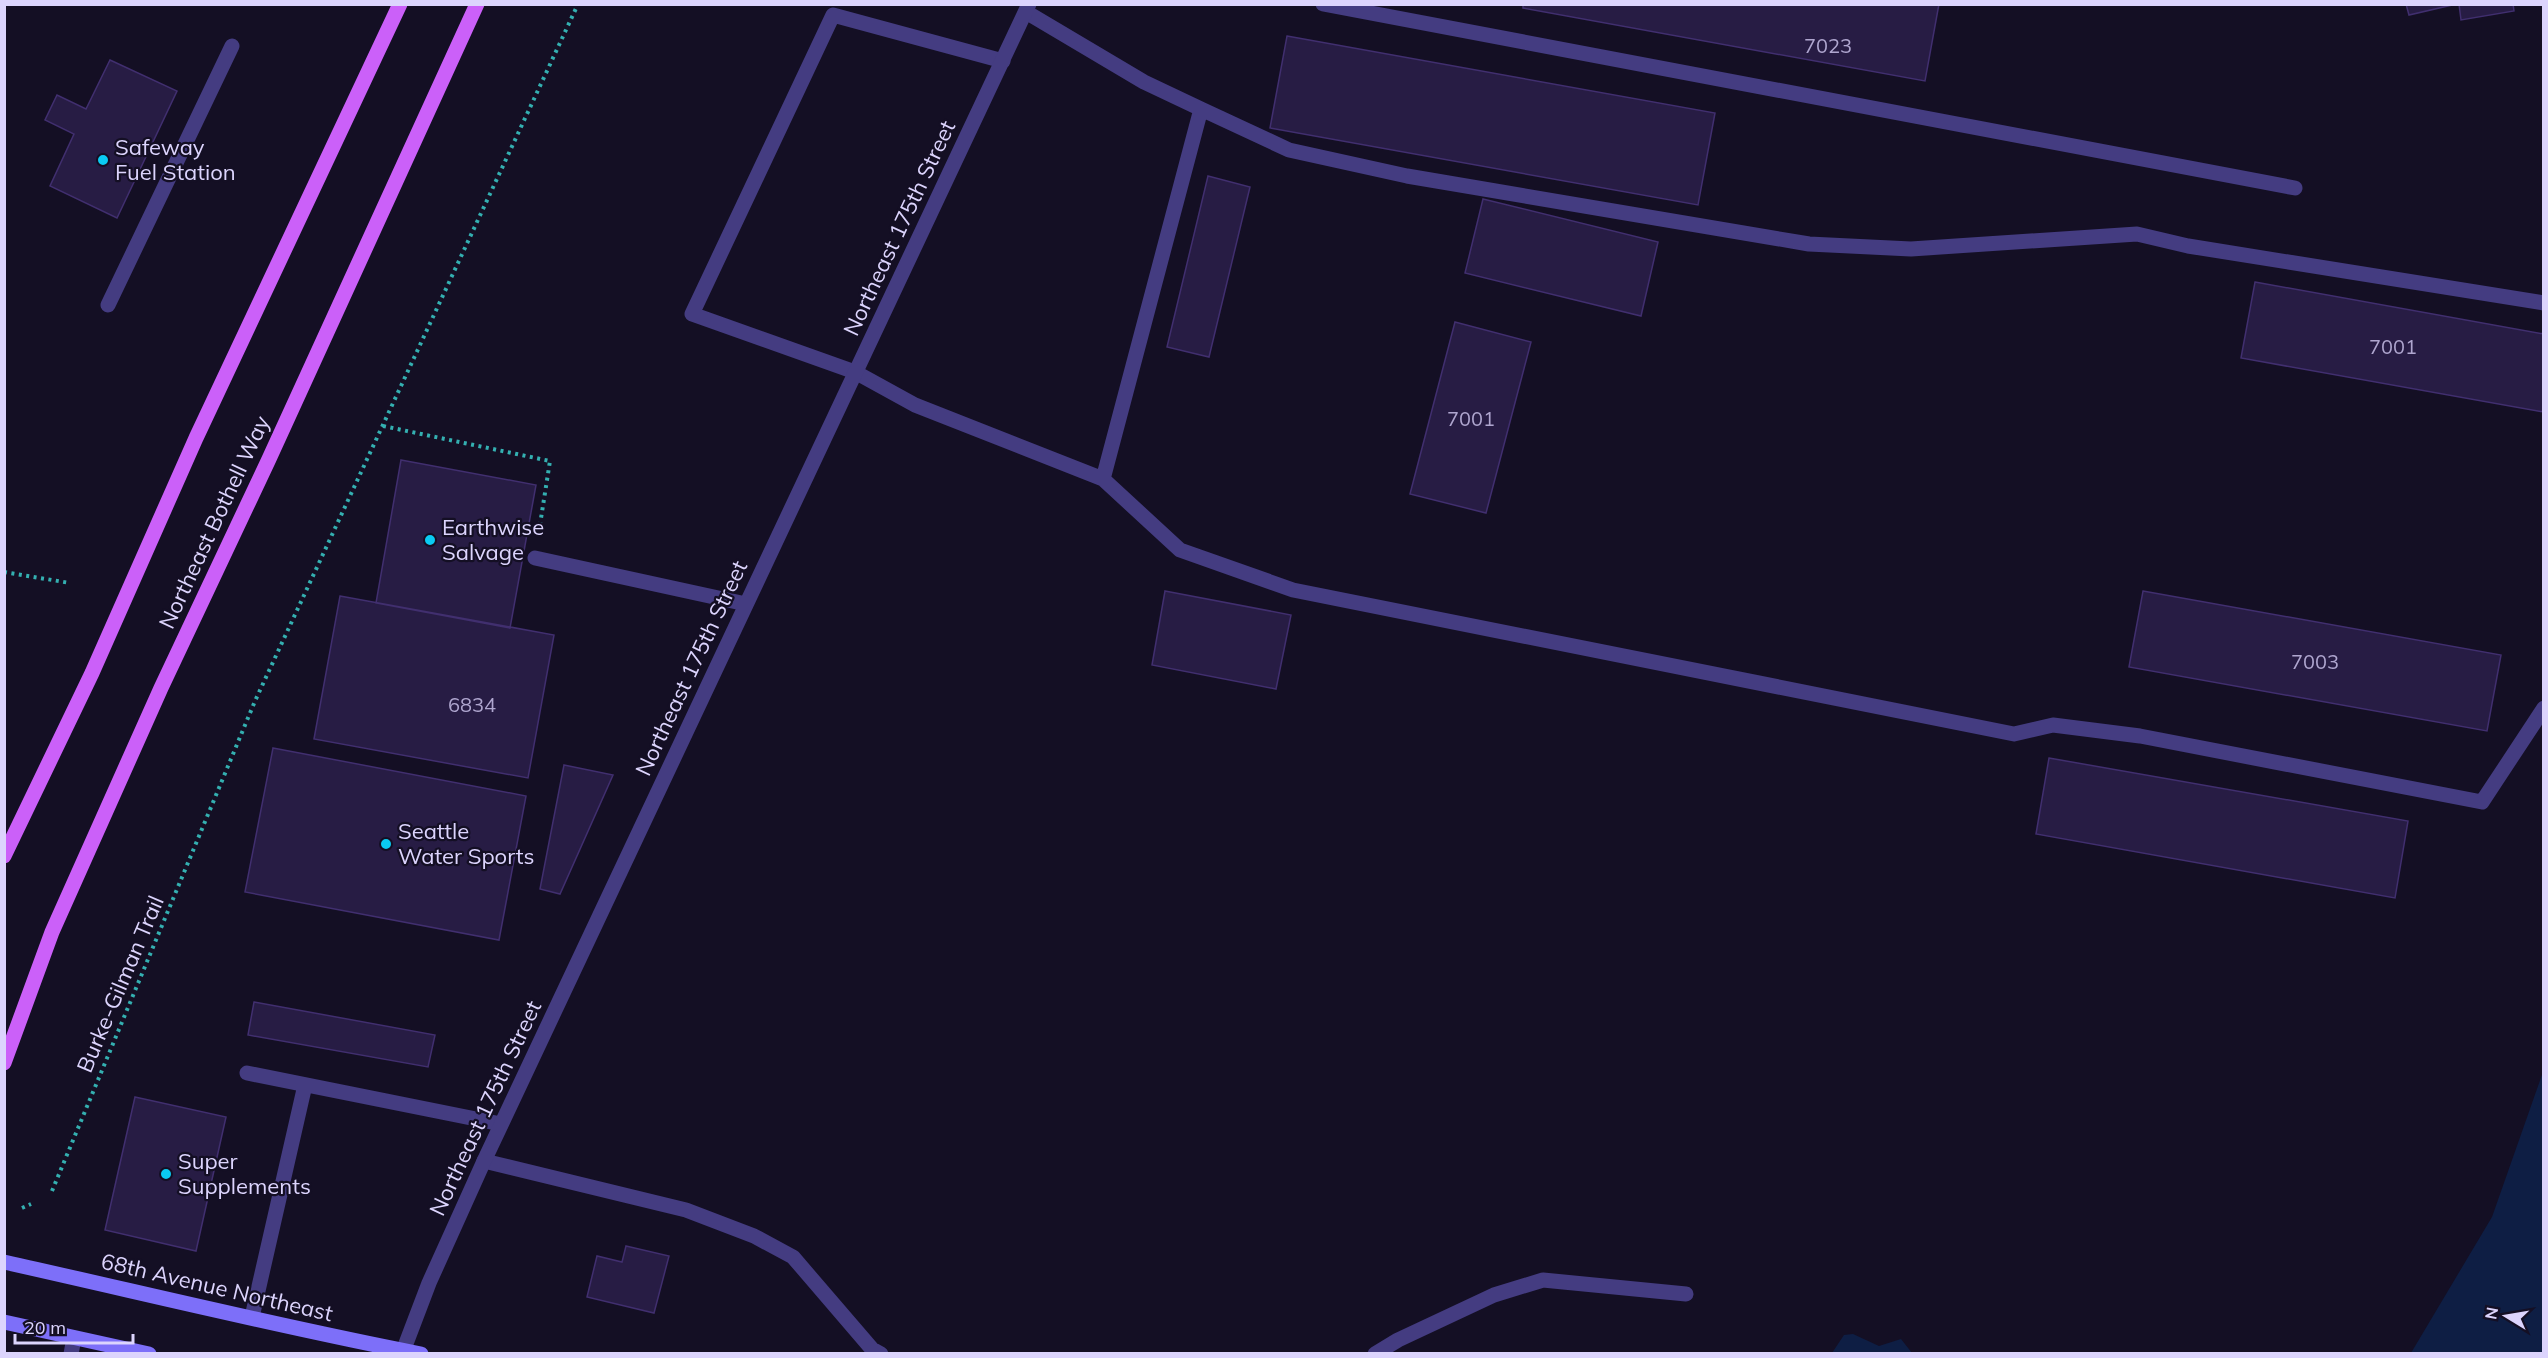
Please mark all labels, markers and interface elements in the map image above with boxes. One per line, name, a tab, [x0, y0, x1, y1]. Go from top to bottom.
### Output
house number: 7023	[1804, 33, 1852, 58]
street label: Northeast 175th Street	[837, 116, 961, 340]
place label: Safeway Fuel Station	[115, 133, 236, 186]
marker: Safeway Fuel Station	[96, 153, 110, 167]
house number: 7001	[2369, 334, 2417, 359]
house number: 7001	[1447, 406, 1495, 431]
street label: Northeast Bothell Way	[152, 411, 276, 633]
place label: Earthwise Salvage	[442, 513, 544, 566]
marker: Earthwise Salvage	[423, 533, 437, 547]
street label: Northeast 175th Street	[629, 556, 753, 780]
house number: 7003	[2291, 649, 2339, 674]
house number: 6834	[448, 692, 496, 717]
place label: Seattle Water Sports	[398, 817, 534, 870]
marker: Seattle Water Sports	[379, 837, 393, 851]
street label: Burke-Gilman Trail	[70, 891, 170, 1077]
street label: Northeast 175th Street	[423, 996, 547, 1220]
place label: Super Supplements	[178, 1147, 311, 1200]
marker: Super Supplements	[159, 1167, 173, 1181]
street label: 68th Avenue Northeast	[98, 1247, 336, 1327]
north arrow	[2476, 1286, 2536, 1346]
text: N	[2480, 1305, 2502, 1321]
scale bar	[15, 1307, 134, 1345]
text: 20 m	[24, 1316, 66, 1339]

